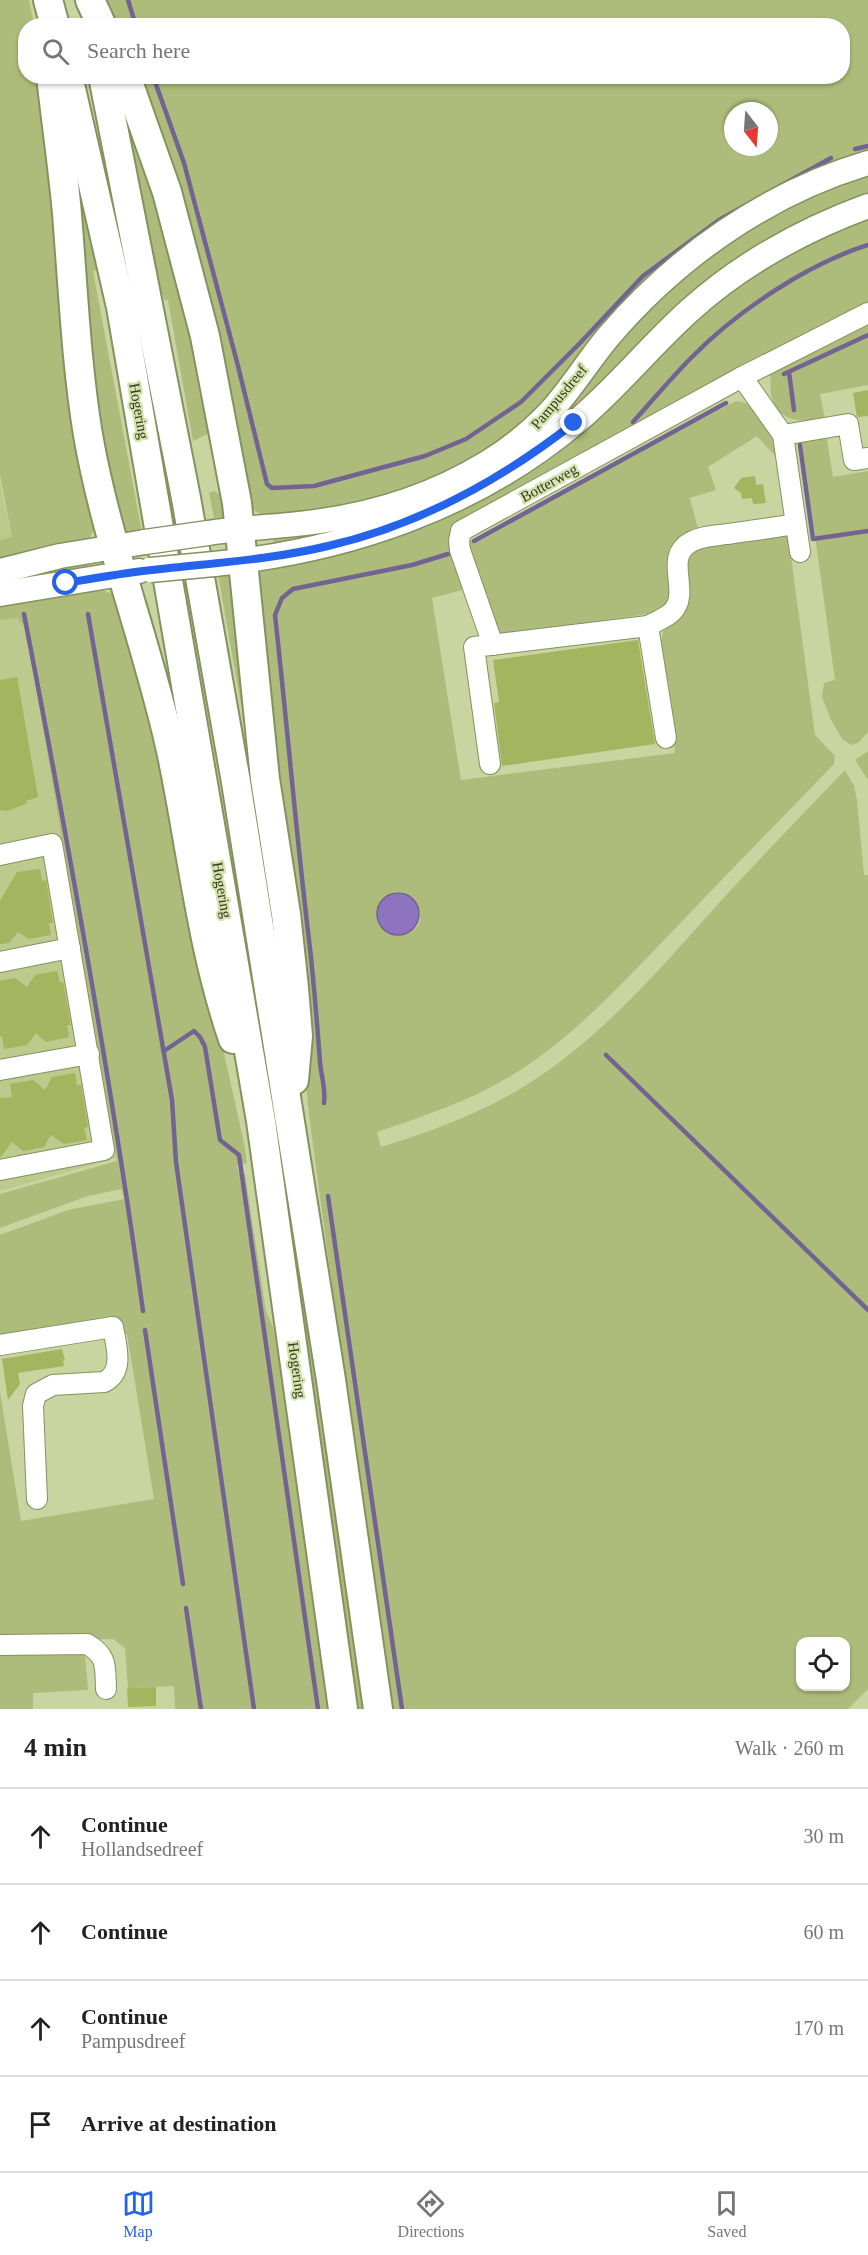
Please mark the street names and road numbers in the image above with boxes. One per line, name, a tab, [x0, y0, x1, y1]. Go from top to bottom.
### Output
street label: Pampusdreef	[528, 362, 590, 432]
street label: Hogering	[126, 382, 152, 441]
street label: Botterweg	[518, 461, 581, 505]
street label: Hogering	[209, 861, 235, 920]
street label: Hogering	[285, 1341, 309, 1400]

